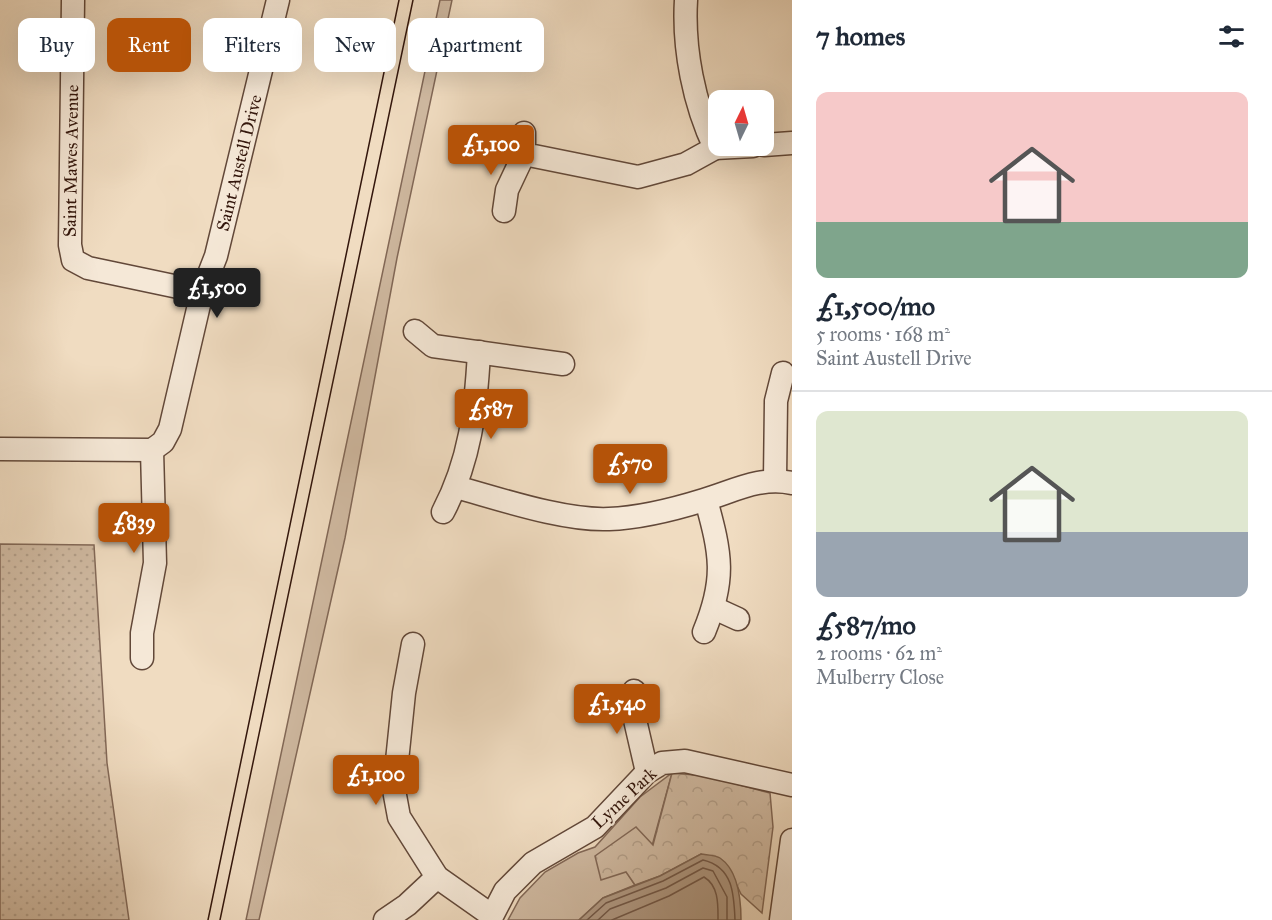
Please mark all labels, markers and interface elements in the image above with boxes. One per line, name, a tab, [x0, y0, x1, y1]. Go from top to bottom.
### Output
chip: Buy	[18, 18, 95, 72]
chip: Rent	[107, 18, 191, 72]
chip: Filters	[203, 18, 302, 72]
chip: New	[314, 18, 396, 72]
chip: Apartment	[408, 18, 544, 72]
text: 7 homes	[816, 20, 905, 52]
icon: filters	[1215, 20, 1248, 53]
street label: Saint Mawes Avenue	[59, 85, 83, 237]
north arrow	[708, 90, 774, 156]
map controls	[708, 90, 774, 156]
street label: Saint Austell Drive	[211, 92, 267, 234]
pin: £1,100	[442, 125, 540, 176]
icon: home	[978, 131, 1086, 239]
text: £1,100	[462, 132, 520, 156]
pin: £1,500	[168, 268, 266, 319]
text: £1,500	[187, 275, 247, 299]
text: £1,500/mo	[816, 290, 935, 322]
text: 5 rooms · 168 m²	[816, 322, 950, 346]
text: Saint Austell Drive	[816, 346, 972, 370]
pin: £587	[455, 389, 527, 440]
text: £587	[469, 396, 513, 420]
pin: £570	[594, 444, 666, 495]
icon: home	[978, 450, 1086, 558]
text: £570	[607, 451, 653, 475]
pin: £839	[98, 503, 170, 554]
text: £839	[112, 510, 156, 534]
text: £587/mo	[816, 609, 916, 641]
text: 2 rooms · 62 m²	[816, 641, 942, 665]
text: Mulberry Close	[816, 665, 944, 689]
pin: £1,540	[568, 684, 666, 735]
text: £1,540	[588, 691, 646, 715]
pin: £1,100	[327, 755, 425, 806]
text: £1,100	[347, 762, 405, 786]
street label: Lyme Park	[587, 762, 661, 834]

